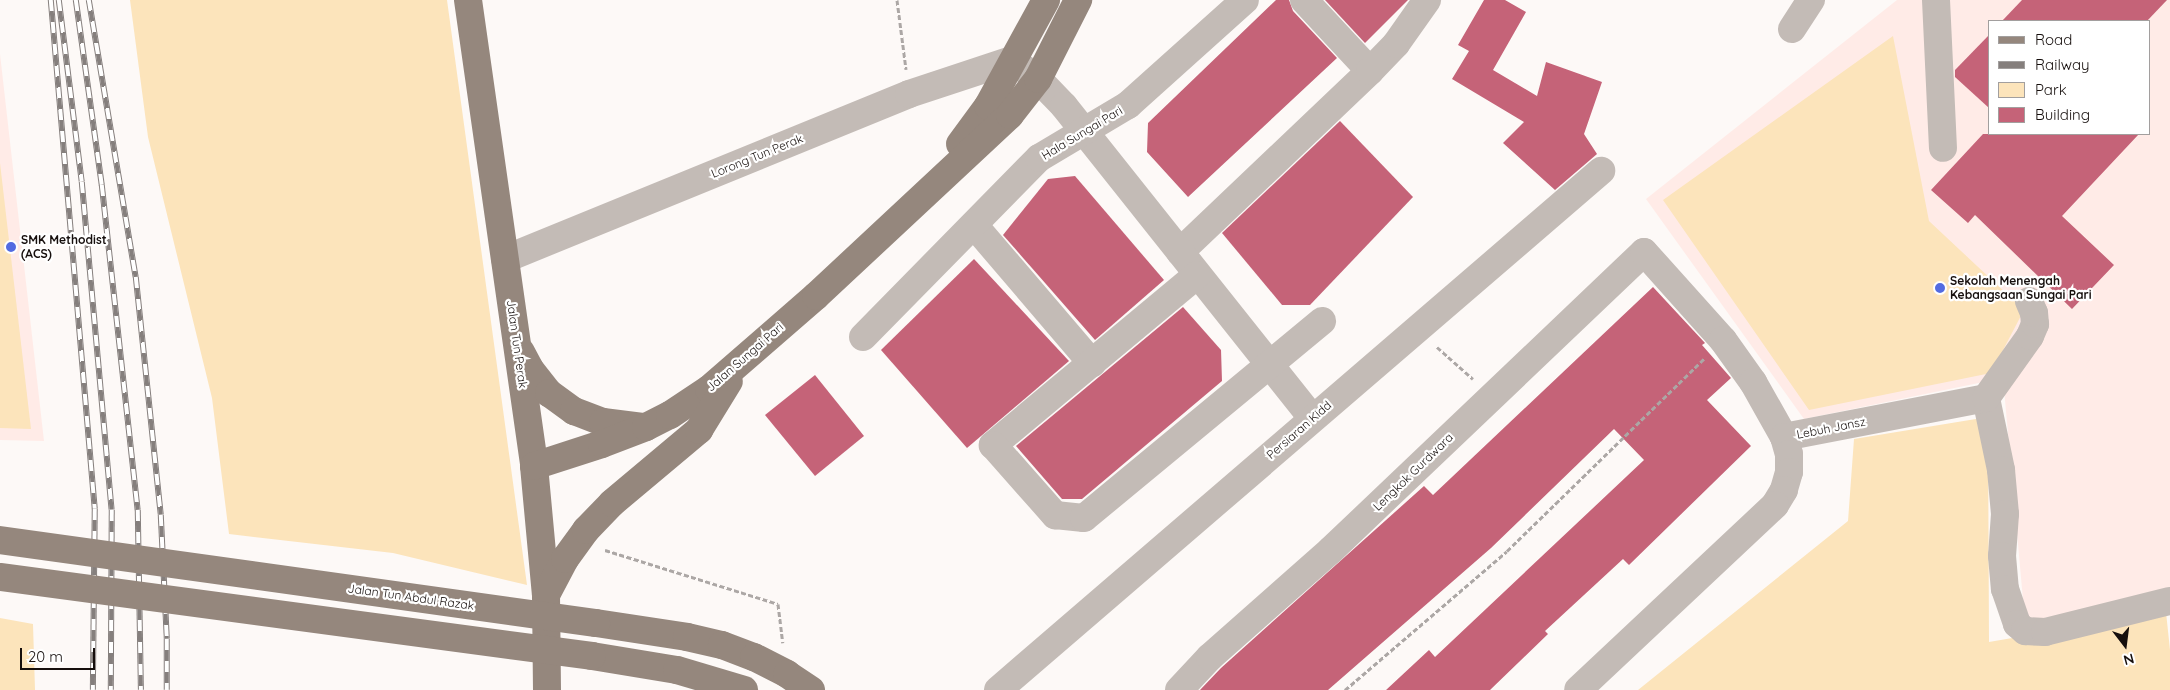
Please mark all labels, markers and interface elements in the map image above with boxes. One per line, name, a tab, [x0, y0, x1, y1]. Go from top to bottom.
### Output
legend	[1988, 20, 2150, 135]
text: Road	[2035, 30, 2072, 49]
text: Railway	[2035, 55, 2090, 74]
text: Park	[2035, 80, 2067, 99]
street label: Hala Sungai Pari	[1039, 103, 1125, 163]
text: Building	[2035, 105, 2090, 124]
street label: Lorong Tun Perak	[709, 131, 805, 181]
place label: SMK Methodist (ACS)	[21, 233, 107, 261]
marker: SMK Methodist (ACS)	[5, 241, 17, 253]
place label: Sekolah Menengah Kebangsaan Sungai Pari	[1950, 274, 2091, 302]
marker: Sekolah Menengah Kebangsaan Sungai Pari	[1934, 282, 1946, 294]
street label: Jalan Tun Perak	[504, 299, 530, 389]
street label: Jalan Sungai Pari	[704, 320, 786, 394]
street label: Persiaran Kidd	[1264, 398, 1334, 462]
street label: Lebuh Jansz	[1795, 414, 1867, 442]
street label: Lengkok Gurdwara	[1370, 430, 1456, 514]
street label: Jalan Tun Abdul Razak	[347, 581, 475, 613]
north arrow	[2100, 620, 2150, 670]
scale bar	[22, 638, 98, 670]
text: 20 m	[28, 647, 63, 666]
text: N	[2122, 649, 2136, 670]

